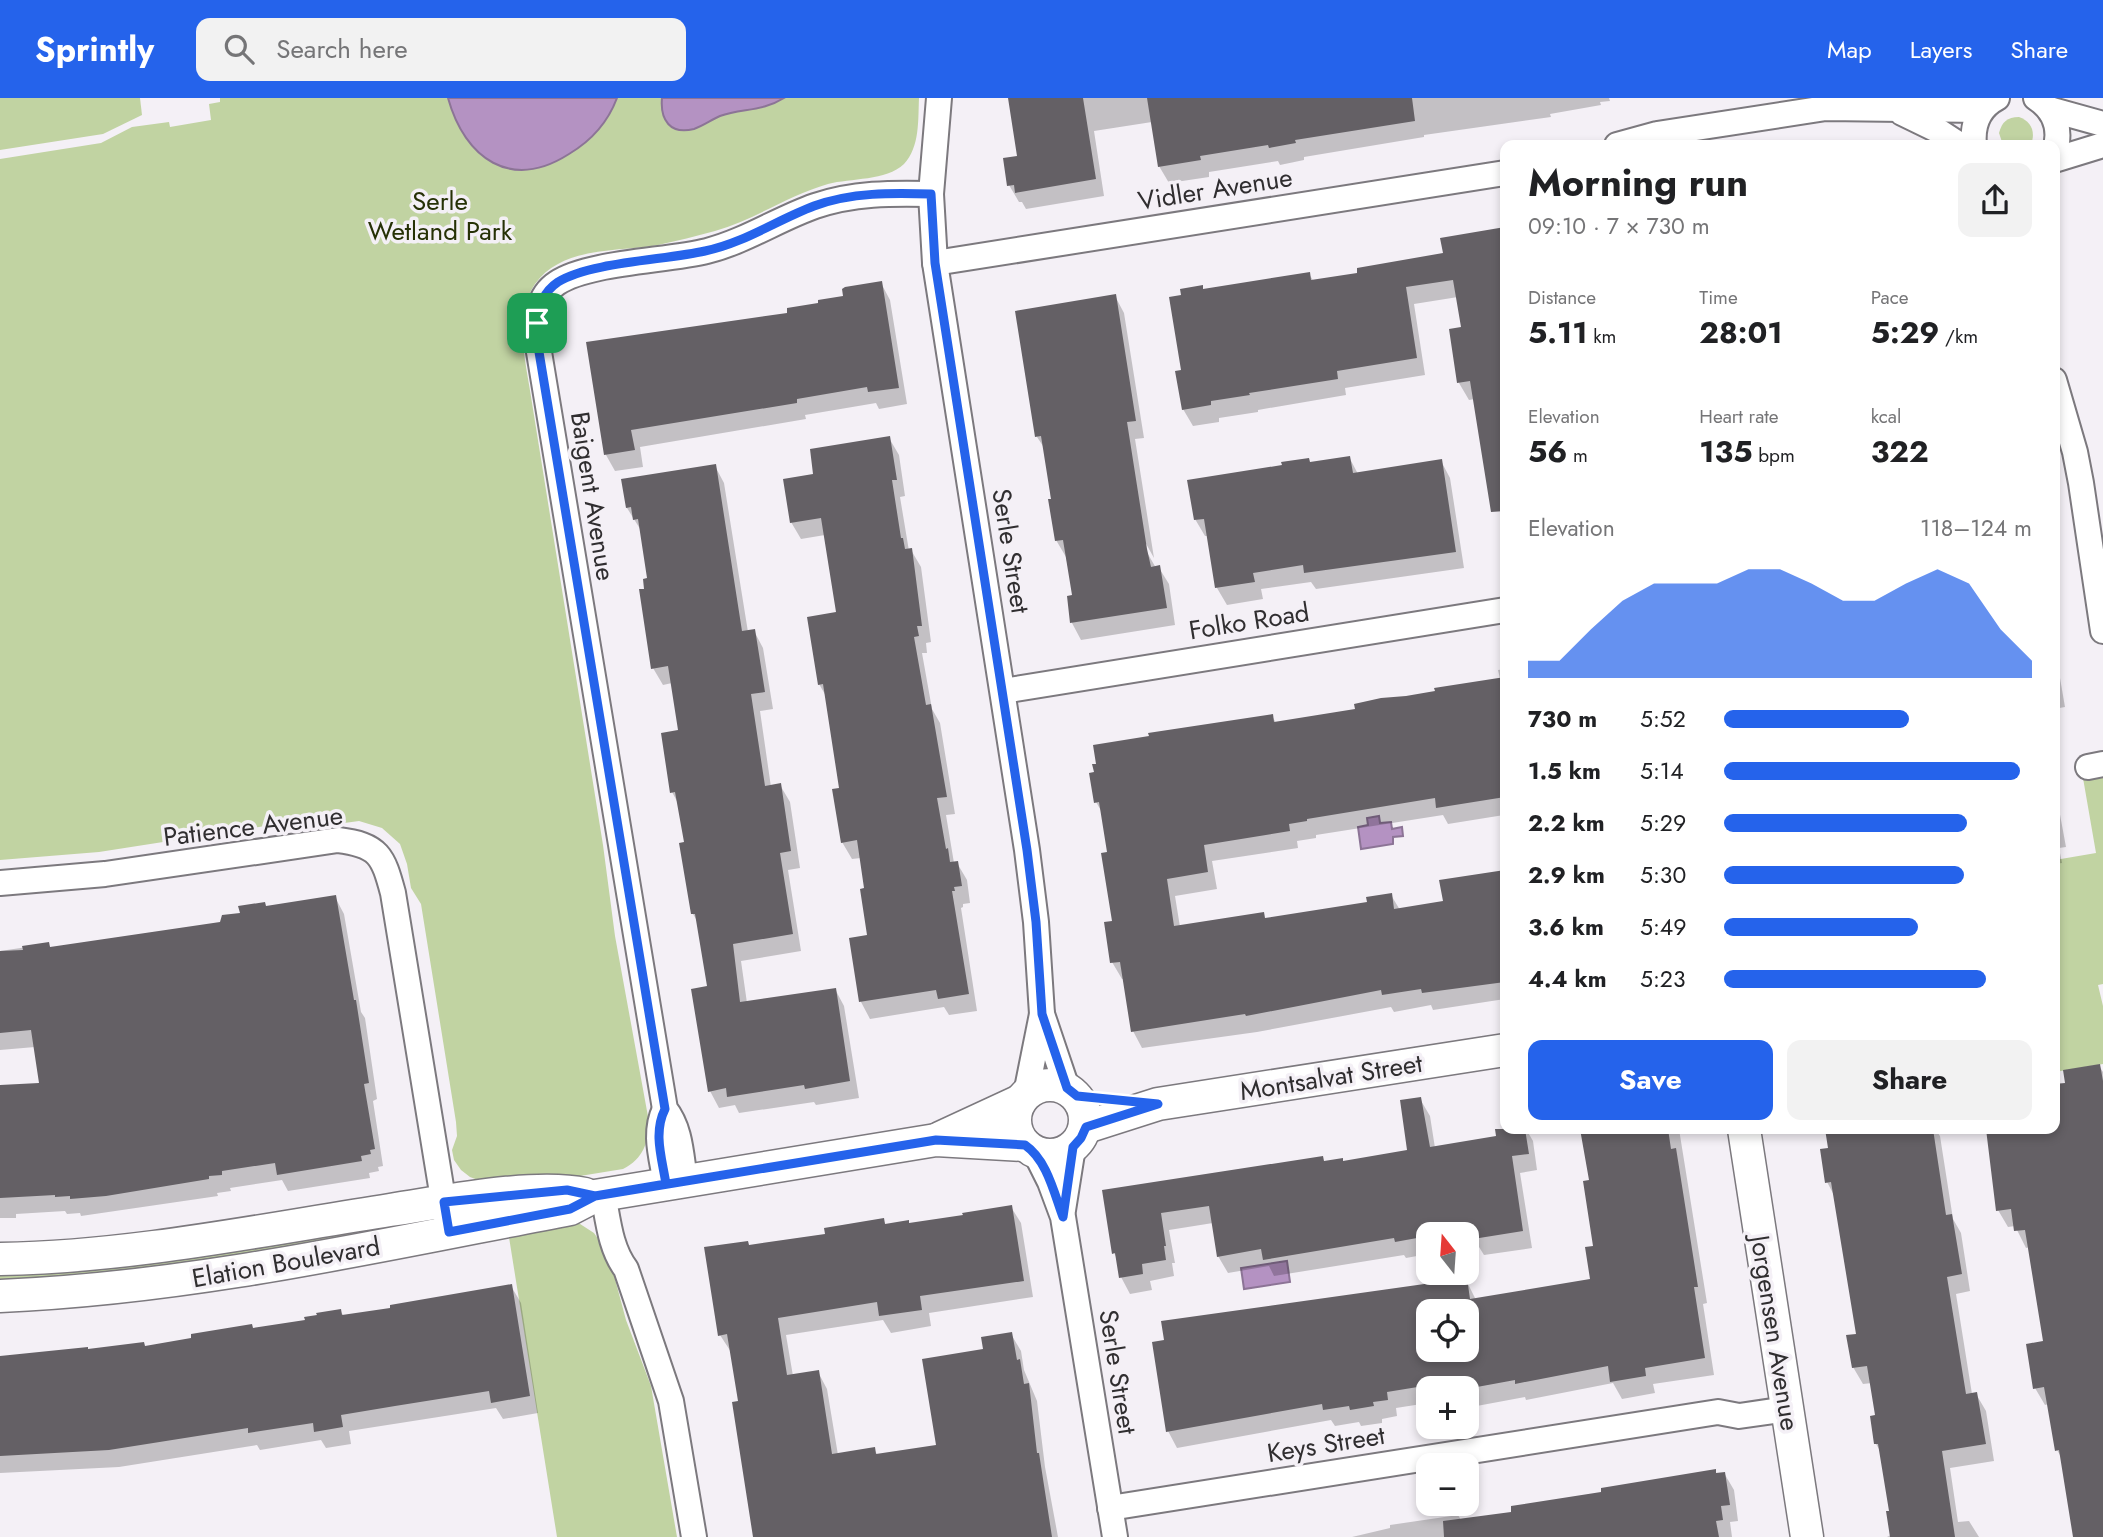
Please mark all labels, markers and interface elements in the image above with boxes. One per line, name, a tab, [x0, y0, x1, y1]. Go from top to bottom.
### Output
search box	[196, 18, 686, 81]
text: Sprintly	[35, 26, 154, 73]
icon: search	[220, 30, 258, 68]
text: Search here	[276, 30, 408, 68]
text: Map	[1827, 32, 1872, 67]
text: Layers	[1910, 32, 1972, 67]
text: Share	[2010, 32, 2068, 67]
text: Morning run	[1528, 155, 1748, 210]
street label: Vidler Avenue	[1135, 158, 1295, 220]
button: share	[1958, 163, 2032, 237]
park label: Serle Wetland Park	[368, 182, 513, 250]
text: 09:10 · 7 × 730 m	[1528, 209, 1710, 243]
text: Distance	[1528, 284, 1596, 311]
text: Time	[1699, 284, 1738, 311]
text: Pace	[1871, 284, 1909, 311]
pin	[507, 293, 567, 353]
icon: arrive	[518, 304, 556, 342]
text: 5.11	[1528, 311, 1588, 354]
text: 28:01	[1699, 311, 1783, 354]
text: 5:29	[1871, 311, 1939, 354]
text: km	[1588, 323, 1616, 350]
text: /km	[1939, 323, 1978, 350]
text: Elevation	[1528, 403, 1600, 430]
text: Heart rate	[1699, 403, 1779, 430]
text: kcal	[1871, 403, 1901, 430]
street label: Baigent Avenue	[561, 409, 625, 583]
text: 56	[1528, 430, 1567, 473]
text: 135	[1699, 430, 1753, 473]
text: 322	[1871, 430, 1929, 473]
text: m	[1567, 442, 1588, 469]
text: bpm	[1753, 442, 1795, 469]
street label: Serle Street	[982, 486, 1040, 617]
text: Elevation	[1528, 511, 1615, 545]
text: 118–124 m	[1920, 511, 2032, 545]
street label: Folko Road	[1186, 593, 1312, 649]
text: 730 m	[1528, 702, 1597, 736]
text: 5:52	[1640, 702, 1686, 736]
text: 1.5 km	[1528, 754, 1601, 788]
text: 5:14	[1640, 754, 1684, 788]
street label: Patience Avenue	[161, 796, 345, 856]
text: 2.2 km	[1528, 806, 1605, 840]
text: 5:29	[1640, 806, 1686, 840]
text: 2.9 km	[1528, 858, 1605, 892]
text: 5:30	[1640, 858, 1686, 892]
text: 3.6 km	[1528, 910, 1604, 944]
text: 5:49	[1640, 910, 1687, 944]
text: 4.4 km	[1528, 962, 1607, 996]
text: 5:23	[1640, 962, 1686, 996]
button: Save	[1528, 1040, 1773, 1120]
button: Share	[1787, 1040, 2032, 1120]
street label: Montsalvat Street	[1237, 1044, 1426, 1110]
north arrow	[1416, 1222, 1479, 1284]
map controls	[1416, 1222, 1479, 1516]
street label: Elation Boulevard	[189, 1227, 383, 1297]
street label: Jorgensen Avenue	[1740, 1230, 1809, 1433]
button: locate	[1416, 1299, 1479, 1362]
street label: Serle Street	[1089, 1307, 1147, 1438]
button: +	[1416, 1376, 1479, 1439]
street label: Keys Street	[1264, 1416, 1388, 1472]
button: −	[1416, 1453, 1479, 1516]

